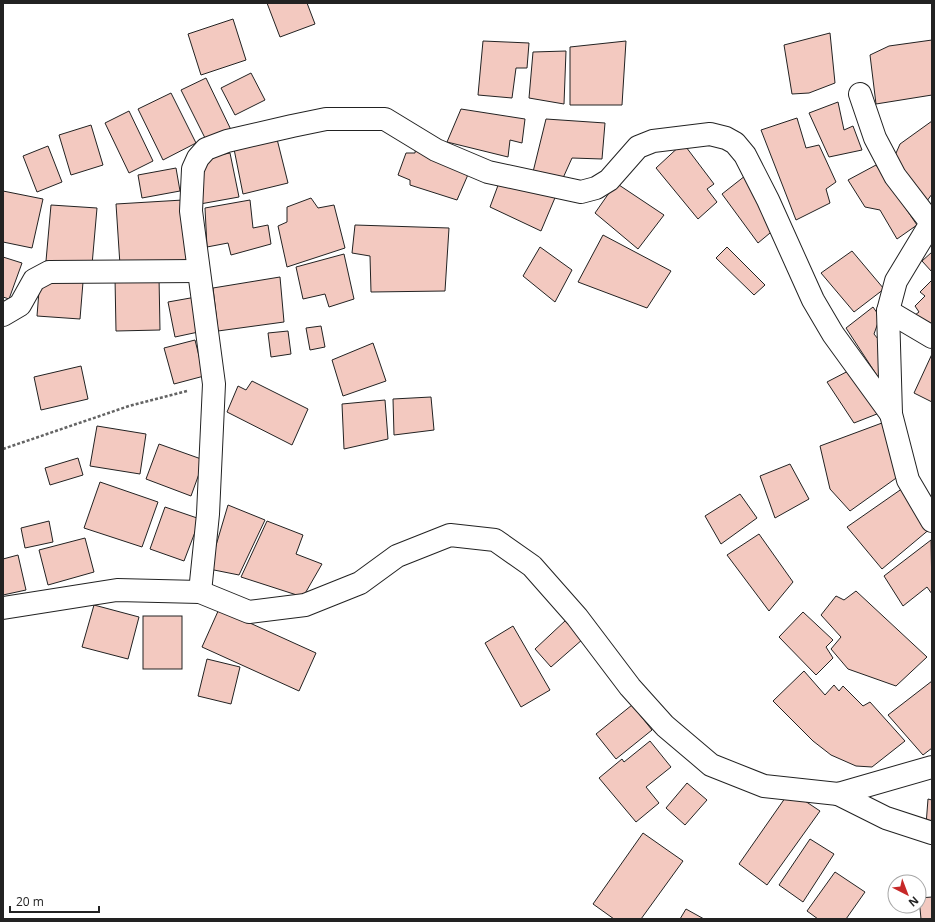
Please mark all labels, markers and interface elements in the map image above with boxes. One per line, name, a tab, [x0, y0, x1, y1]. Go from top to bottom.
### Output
north arrow	[887, 874, 927, 914]
scale bar	[10, 888, 99, 914]
text: 20 m	[16, 893, 44, 910]
text: N	[906, 893, 922, 910]

